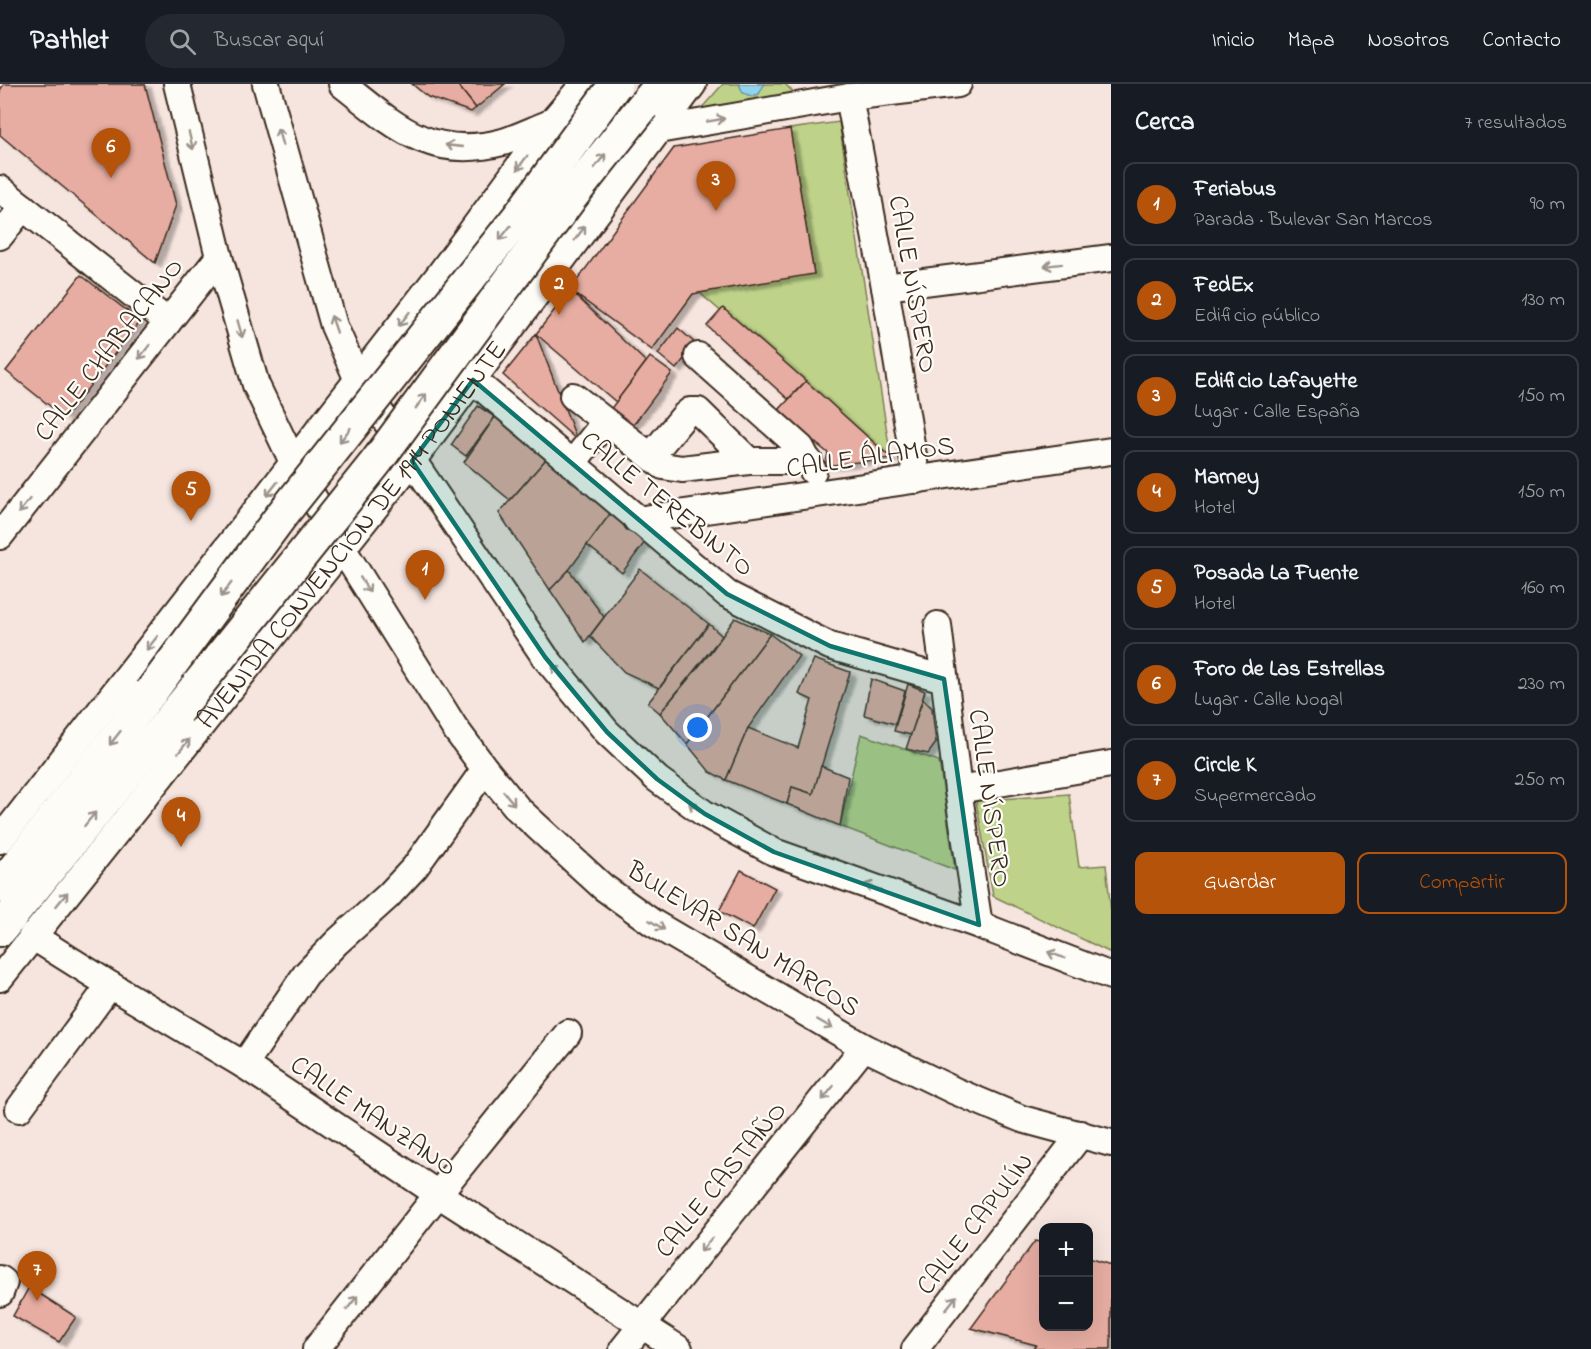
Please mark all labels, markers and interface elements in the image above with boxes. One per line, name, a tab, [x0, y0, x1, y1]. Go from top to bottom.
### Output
search box	[145, 14, 565, 68]
text: Pathlet	[30, 21, 109, 62]
icon: search	[166, 25, 199, 58]
text: Buscar aquí	[214, 25, 324, 57]
text: Inicio	[1212, 26, 1255, 56]
text: Mapa	[1288, 26, 1335, 56]
text: Nosotros	[1368, 26, 1450, 56]
text: Contacto	[1483, 26, 1561, 56]
text: Cerca	[1135, 104, 1195, 142]
text: 7 resultados	[1464, 109, 1567, 138]
one-way arrow	[705, 114, 725, 125]
pin: 6	[92, 128, 130, 178]
one-way arrow	[273, 128, 285, 147]
one-way arrow	[185, 131, 197, 150]
one-way arrow	[445, 140, 465, 151]
one-way arrow	[594, 153, 607, 169]
one-way arrow	[515, 154, 528, 170]
pin: 3	[696, 162, 736, 211]
text: Feriabus	[1194, 174, 1276, 206]
text: 1	[1153, 190, 1160, 219]
text: 90 m	[1530, 190, 1565, 219]
street label: CALLE NÍSPERO	[877, 193, 946, 376]
text: Parada · Bulevar San Marcos	[1194, 206, 1432, 235]
one-way arrow	[498, 225, 511, 241]
one-way arrow	[574, 226, 587, 242]
street label: CALLE CHABACANO	[26, 250, 194, 451]
one-way arrow	[1044, 260, 1063, 271]
pin: 2	[540, 266, 578, 315]
text: FedEx	[1194, 270, 1254, 302]
text: 2	[1152, 286, 1161, 315]
text: 130 m	[1521, 286, 1565, 315]
text: Edificio público	[1194, 302, 1320, 331]
one-way arrow	[398, 310, 411, 326]
one-way arrow	[328, 315, 339, 334]
one-way arrow	[235, 319, 246, 338]
street label: AVENIDA CONVENCIÓN DE 1914 PONIENTE	[188, 333, 512, 733]
one-way arrow	[138, 344, 151, 360]
text: Edificio Lafayette	[1194, 366, 1357, 398]
text: 3	[1152, 382, 1161, 411]
text: 150 m	[1518, 382, 1565, 411]
one-way arrow	[415, 394, 427, 410]
text: Lugar · Calle España	[1194, 398, 1360, 427]
street label: CALLE TEREBINTO	[571, 423, 762, 587]
one-way arrow	[338, 427, 351, 443]
street label: CALLE ÁLAMOS	[784, 427, 957, 490]
text: Marney	[1194, 462, 1259, 494]
pin: 5	[172, 472, 210, 521]
text: 4	[1152, 478, 1161, 507]
text: 150 m	[1518, 478, 1565, 507]
one-way arrow	[265, 481, 278, 497]
text: Hotel	[1194, 494, 1235, 523]
one-way arrow	[17, 497, 30, 513]
pin: 1	[406, 550, 444, 600]
text: Posada La Fuente	[1194, 558, 1358, 590]
text: 5	[1151, 574, 1162, 603]
text: 160 m	[1521, 574, 1565, 603]
one-way arrow	[360, 576, 372, 593]
one-way arrow	[220, 582, 233, 598]
text: Hotel	[1194, 590, 1235, 619]
one-way arrow	[146, 635, 159, 651]
text: Foro de Las Estrellas	[1194, 654, 1385, 686]
one-way arrow	[551, 664, 564, 680]
text: 6	[1152, 670, 1161, 699]
text: 230 m	[1518, 670, 1565, 699]
text: Lugar · Calle Nogal	[1194, 686, 1343, 715]
street label: CALLE NÍSPERO	[957, 707, 1020, 890]
your location	[683, 713, 712, 742]
one-way arrow	[108, 730, 121, 746]
one-way arrow	[178, 739, 191, 755]
text: Circle K	[1194, 750, 1256, 782]
text: 7	[1152, 766, 1161, 795]
text: 250 m	[1514, 766, 1565, 795]
text: Supermercado	[1194, 782, 1316, 811]
one-way arrow	[502, 790, 516, 805]
pin: 4	[162, 798, 201, 847]
one-way arrow	[689, 802, 705, 814]
one-way arrow	[83, 811, 96, 827]
street label: BULEVAR SAN MARCOS	[617, 852, 867, 1028]
button: Guardar	[1135, 852, 1345, 914]
button: Compartir	[1357, 852, 1567, 914]
one-way arrow	[865, 881, 883, 892]
one-way arrow	[56, 891, 69, 907]
one-way arrow	[648, 919, 665, 932]
one-way arrow	[1048, 949, 1066, 960]
one-way arrow	[816, 1018, 833, 1030]
street label: CALLE MANZANO	[281, 1047, 464, 1187]
one-way arrow	[821, 1084, 834, 1100]
street label: CALLE CASTAÑO	[647, 1094, 797, 1267]
street label: CALLE CAPULÍN	[908, 1145, 1044, 1304]
map controls	[1039, 1223, 1093, 1331]
button: +	[1039, 1223, 1093, 1277]
one-way arrow	[699, 1237, 712, 1253]
pin: 7	[18, 1252, 57, 1301]
button: −	[1039, 1277, 1093, 1331]
one-way arrow	[346, 1295, 359, 1311]
one-way arrow	[944, 1295, 957, 1311]

